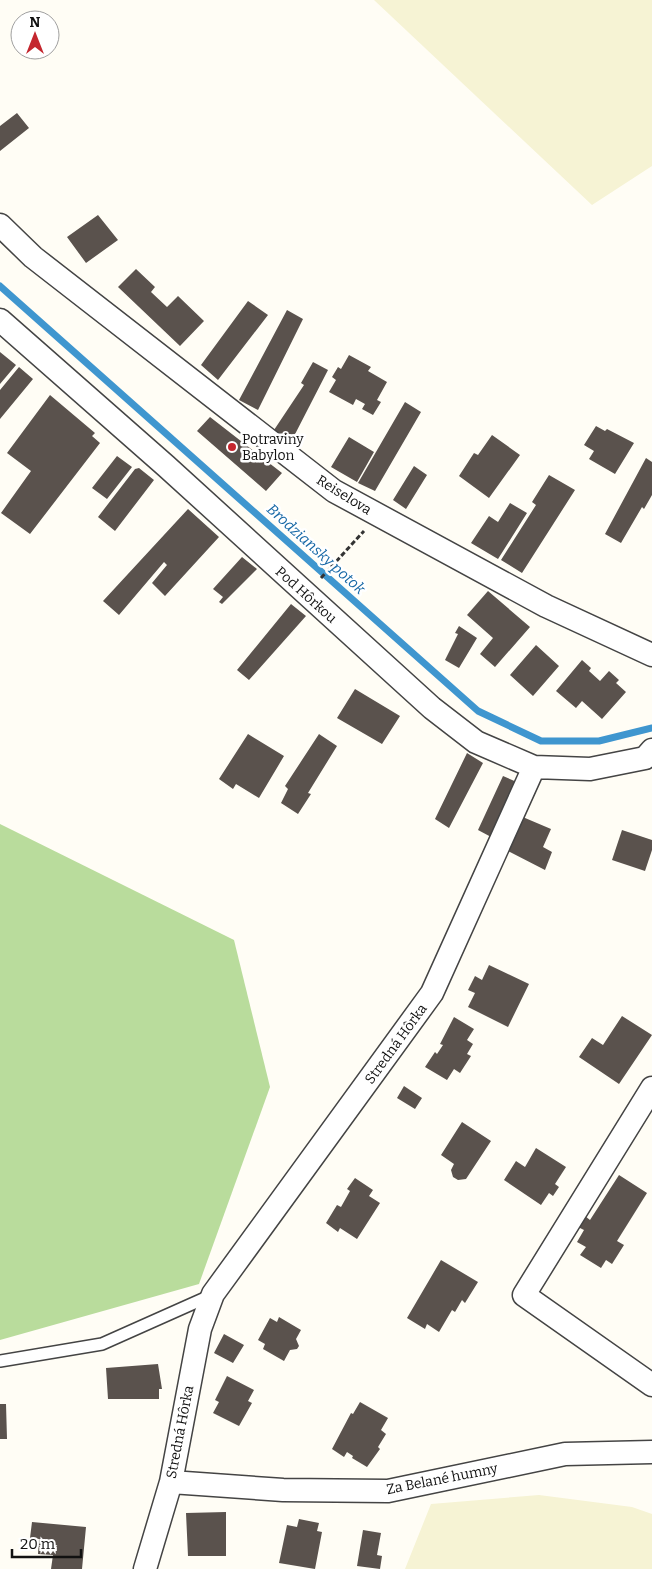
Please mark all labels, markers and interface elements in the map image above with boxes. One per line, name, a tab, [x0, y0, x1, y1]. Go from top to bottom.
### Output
north arrow	[10, 10, 60, 60]
text: N	[30, 14, 41, 31]
place label: Potraviny Babylon	[242, 431, 304, 464]
marker: Potraviny Babylon	[226, 441, 238, 453]
street label: Reiselova	[313, 471, 375, 519]
water label: Brodziansky potok	[263, 500, 369, 598]
street label: Pod Hôrkou	[272, 563, 340, 627]
street label: Stredná Hôrka	[361, 1000, 431, 1087]
street label: Stredná Hôrka	[163, 1384, 197, 1480]
street label: Za Belané humny	[385, 1460, 500, 1498]
scale bar	[12, 1526, 81, 1558]
text: 20 m	[20, 1535, 56, 1553]

